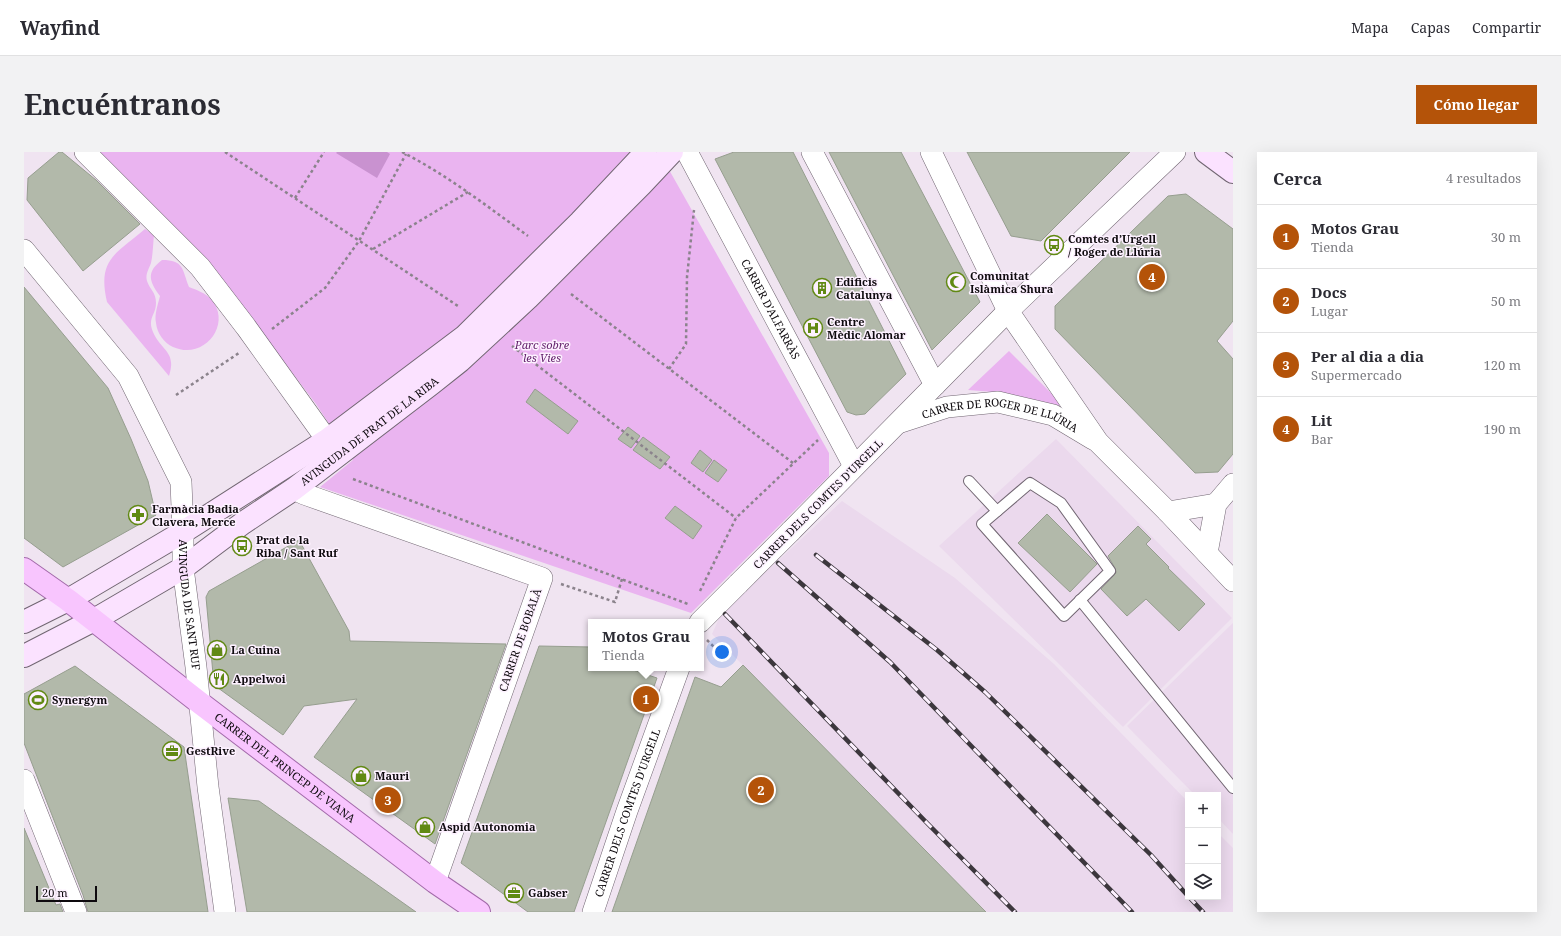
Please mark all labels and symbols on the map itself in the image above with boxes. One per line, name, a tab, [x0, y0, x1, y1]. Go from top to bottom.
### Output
place label: Comtes d’Urgell / Roger de Llúria	[1068, 231, 1161, 259]
bus stop icon: Comtes d’Urgell / Roger de Llúria	[1043, 234, 1065, 256]
street label: CARRER D'ALFARRÀS	[738, 256, 804, 362]
pin: 4	[1139, 262, 1165, 292]
place label: Comunitat Islàmica Shura	[970, 268, 1054, 296]
mosque icon: Comunitat Islàmica Shura	[945, 271, 967, 293]
place label: Edificis Catalunya	[836, 274, 893, 302]
building icon: Edificis Catalunya	[811, 277, 833, 299]
place label: Centre Mèdic Alomar	[827, 314, 906, 342]
hospital icon: Centre Mèdic Alomar	[802, 317, 824, 339]
park label: Parc sobre les Vies	[514, 337, 570, 365]
street label: AVINGUDA DE PRAT DE LA RIBA	[297, 373, 441, 489]
street label: CARRER DE ROGER DE LLÚRIA	[919, 394, 1081, 435]
street label: CARRER DELS COMTES D'URGELL	[749, 435, 886, 572]
place label: Farmàcia Badia Clavera, Merce	[152, 501, 239, 529]
pharmacy icon: Farmàcia Badia Clavera, Merce	[127, 504, 149, 526]
place label: Prat de la Riba / Sant Ruf	[256, 532, 339, 560]
bus stop icon: Prat de la Riba / Sant Ruf	[231, 535, 253, 557]
street label: AVINGUDA DE SANT RUF	[176, 539, 204, 671]
street label: CARRER DE BOBALÀ	[495, 586, 544, 693]
shop icon: La Cuina	[206, 639, 228, 661]
place label: La Cuina	[231, 642, 281, 657]
your location	[712, 642, 732, 662]
restaurant icon: Appelwoi	[208, 668, 230, 690]
place label: Appelwoi	[233, 671, 286, 686]
pin: 1	[633, 684, 659, 714]
sports icon: Synergym	[27, 689, 49, 711]
place label: Synergym	[52, 692, 107, 707]
street label: CARRER DEL PRINCEP DE VIANA	[212, 709, 359, 826]
street label: CARRER DELS COMTES D'URGELL	[591, 726, 664, 899]
office icon: GestRive	[161, 740, 183, 762]
place label: GestRive	[186, 743, 235, 758]
shop icon: Mauri	[350, 765, 372, 787]
place label: Mauri	[375, 768, 409, 783]
pin: 2	[748, 775, 774, 805]
pin: 3	[375, 785, 401, 815]
shop icon: Aspid Autonomia	[414, 816, 436, 838]
place label: Aspid Autonomia	[439, 819, 536, 834]
office icon: Gabser	[503, 882, 525, 904]
scale bar	[36, 884, 97, 903]
place label: Gabser	[528, 885, 568, 900]

